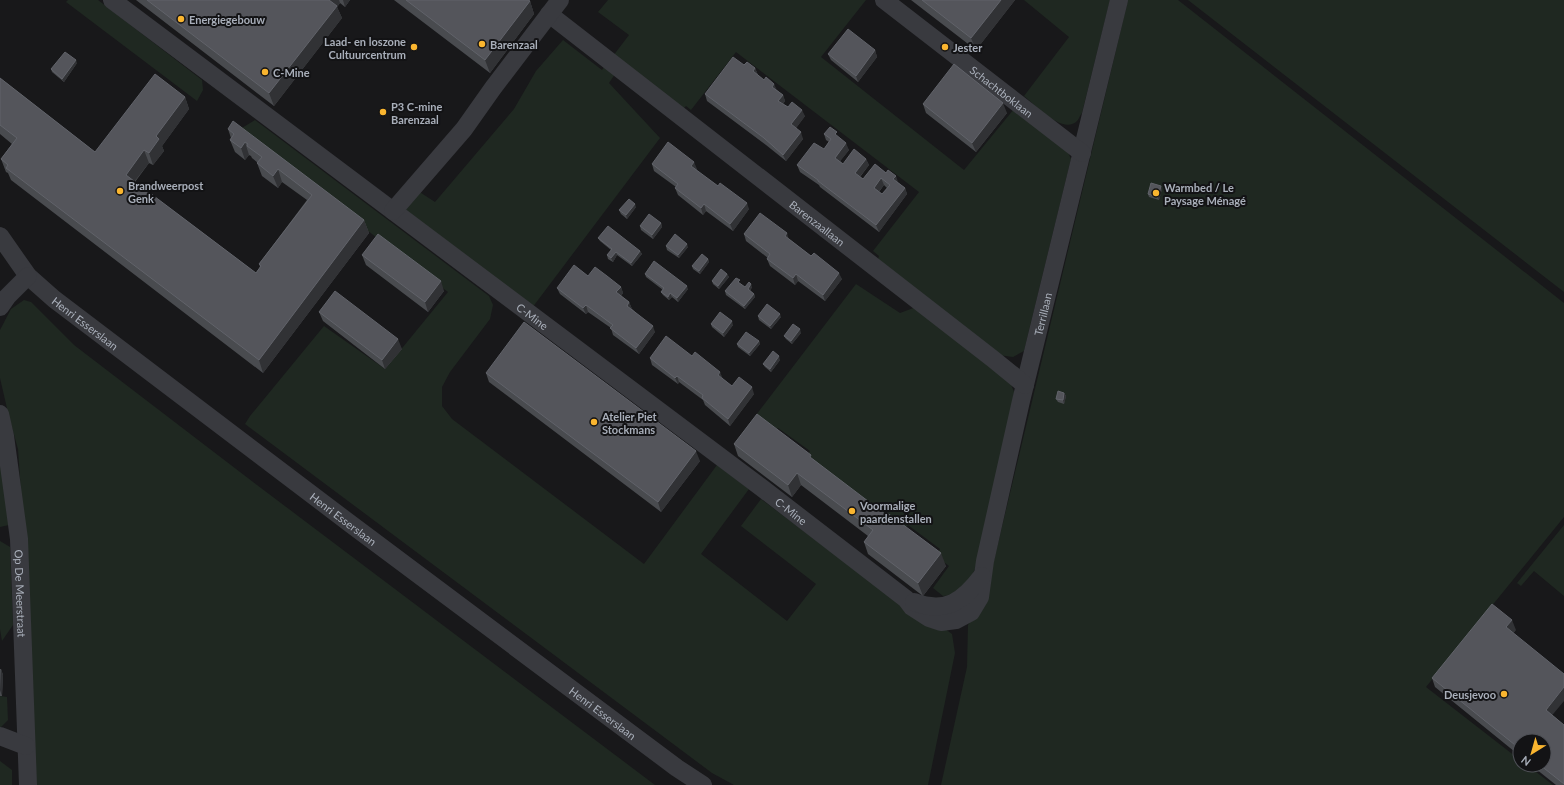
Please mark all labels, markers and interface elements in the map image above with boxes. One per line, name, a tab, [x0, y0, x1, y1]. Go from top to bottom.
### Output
place label: Energiegebouw	[189, 13, 265, 26]
marker: Energiegebouw	[176, 14, 186, 24]
place label: Laad- en loszone Cultuurcentrum	[324, 35, 406, 61]
place label: Barenzaal	[490, 38, 538, 51]
marker: Barenzaal	[477, 39, 487, 49]
place label: Jester	[953, 41, 983, 54]
marker: Laad- en loszone Cultuurcentrum	[409, 42, 419, 52]
marker: Jester	[940, 42, 950, 52]
street label: Schachtboklaan	[968, 63, 1036, 119]
place label: C-Mine	[273, 66, 310, 79]
marker: C-Mine	[260, 67, 270, 77]
place label: P3 C-mine Barenzaal	[391, 100, 442, 126]
marker: P3 C-mine Barenzaal	[378, 107, 388, 117]
place label: Brandweerpost Genk	[128, 179, 204, 205]
place label: Warmbed / Le Paysage Ménagé	[1164, 181, 1246, 207]
marker: Brandweerpost Genk	[115, 186, 125, 196]
marker: Warmbed / Le Paysage Ménagé	[1151, 188, 1161, 198]
street label: Barenzaallaan	[787, 197, 848, 248]
street label: Terrillaan	[1031, 291, 1054, 337]
street label: Henri Esserslaan	[50, 294, 121, 352]
street label: C-Mine	[514, 300, 551, 332]
place label: Atelier Piet Stockmans	[601, 410, 658, 436]
marker: Atelier Piet Stockmans	[589, 417, 599, 427]
street label: Henri Esserslaan	[308, 489, 379, 548]
street label: C-Mine	[773, 495, 810, 527]
place label: Voormalige paardenstallen	[859, 499, 932, 525]
marker: Voormalige paardenstallen	[847, 506, 857, 516]
street label: Op De Meerstraat	[13, 549, 29, 638]
street label: Henri Esserslaan	[567, 684, 639, 742]
place label: Deusjevoo	[1444, 688, 1496, 701]
marker: Deusjevoo	[1499, 689, 1509, 699]
north arrow	[1512, 733, 1552, 773]
text: N	[1518, 754, 1533, 769]

